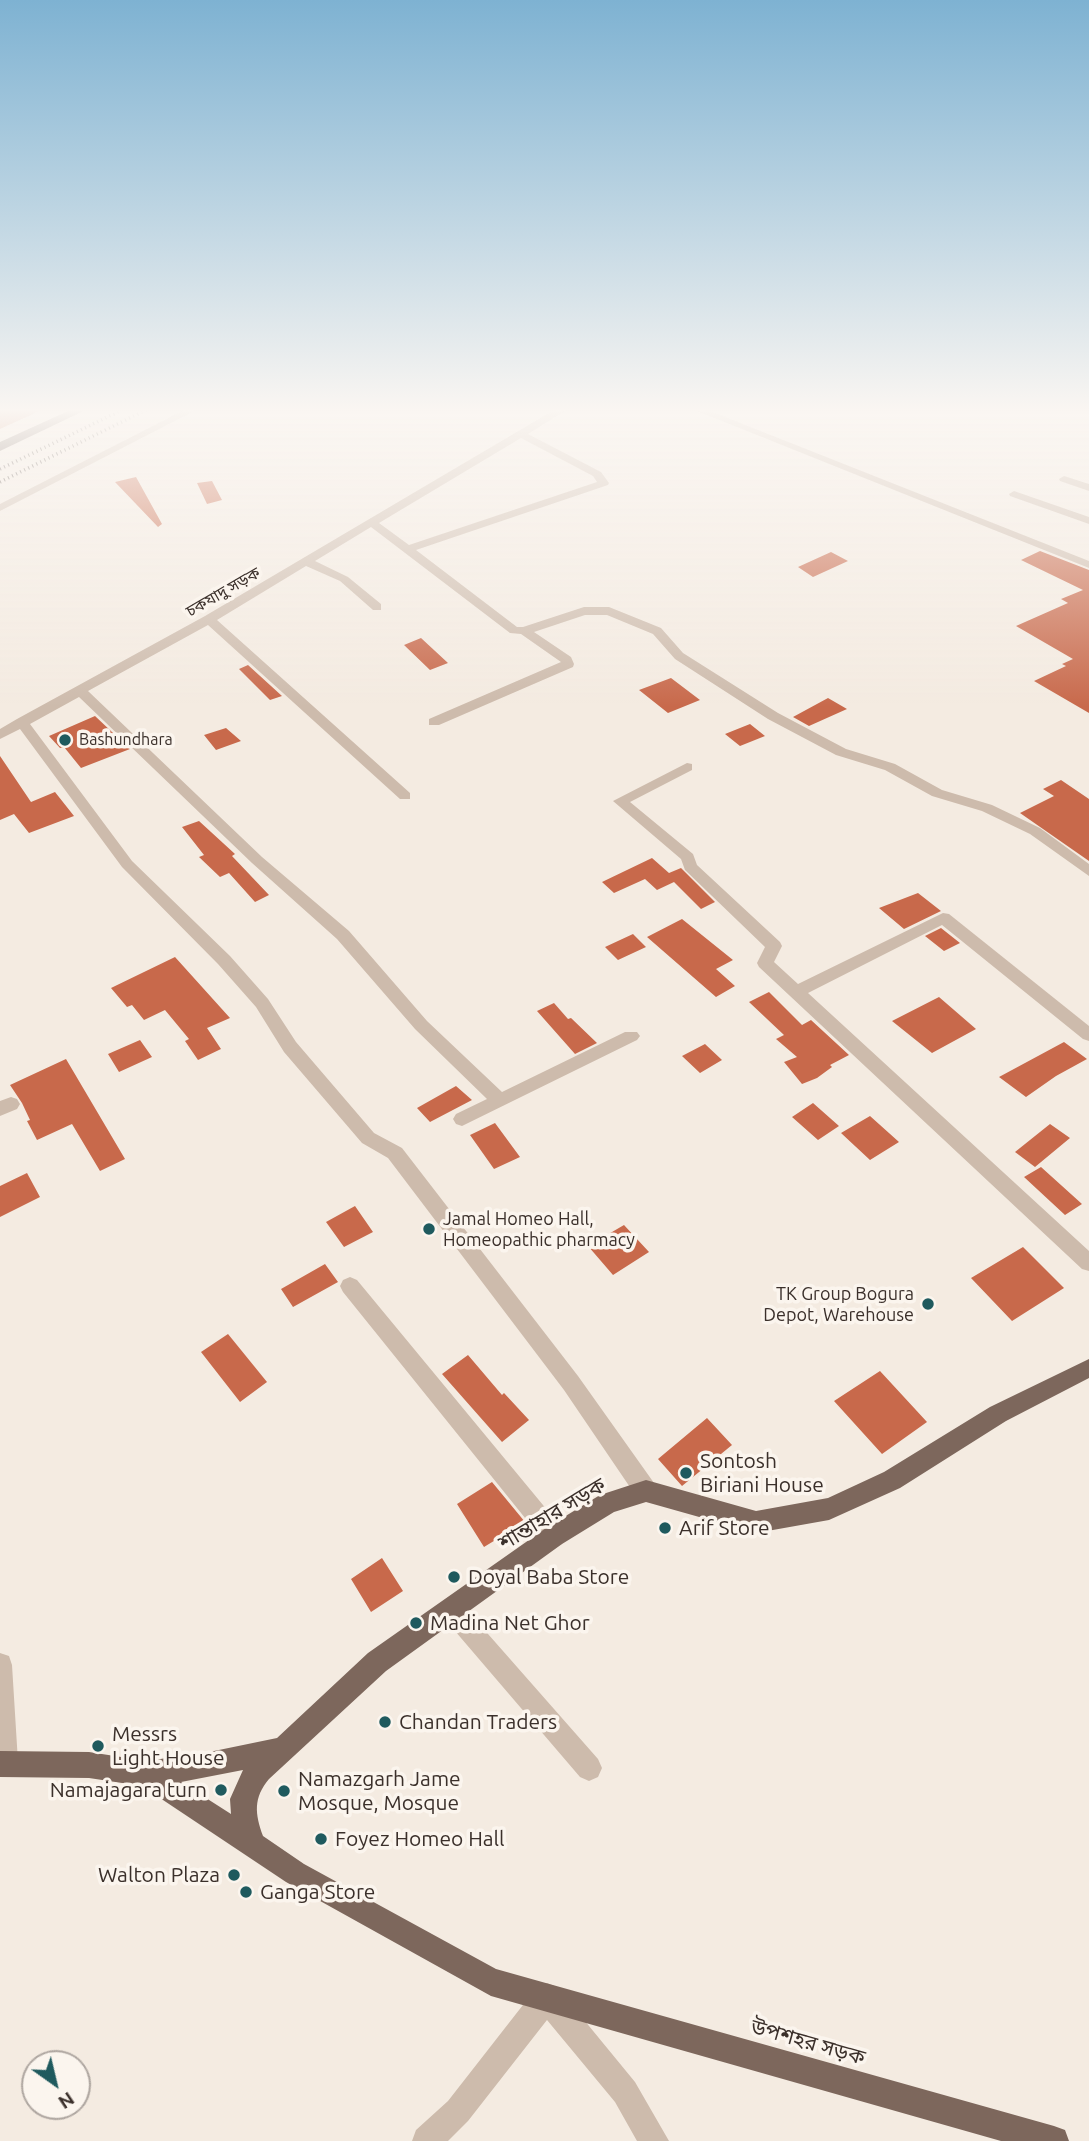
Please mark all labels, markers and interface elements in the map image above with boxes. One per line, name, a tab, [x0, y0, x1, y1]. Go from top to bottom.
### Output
street label: চকযাদু সড়ক	[182, 563, 264, 621]
place label: Bashundhara	[79, 730, 173, 750]
marker: Bashundhara	[57, 732, 73, 748]
place label: Jamal Homeo Hall, Homeopathic pharmacy	[443, 1208, 635, 1250]
marker: Jamal Homeo Hall, Homeopathic pharmacy	[421, 1221, 437, 1237]
place label: TK Group Bogura Depot, Warehouse	[763, 1283, 914, 1326]
marker: TK Group Bogura Depot, Warehouse	[920, 1296, 936, 1312]
place label: Sontosh Biriani House	[700, 1448, 824, 1498]
marker: Sontosh Biriani House	[678, 1465, 694, 1481]
street label: শান্তাহার সড়ক	[494, 1472, 610, 1556]
place label: Arif Store	[679, 1515, 770, 1541]
marker: Arif Store	[657, 1520, 673, 1536]
place label: Doyal Baba Store	[468, 1564, 629, 1590]
marker: Doyal Baba Store	[446, 1569, 462, 1585]
place label: Madina Net Ghor	[430, 1610, 590, 1636]
marker: Madina Net Ghor	[408, 1615, 424, 1631]
place label: Chandan Traders	[399, 1709, 557, 1735]
marker: Chandan Traders	[377, 1714, 393, 1730]
place label: Messrs Light House	[112, 1721, 225, 1771]
marker: Messrs Light House	[90, 1738, 106, 1754]
place label: Namazgarh Jame Mosque, Mosque	[298, 1766, 461, 1816]
place label: Namajagara turn	[50, 1777, 207, 1803]
marker: Namajagara turn	[213, 1782, 229, 1798]
marker: Namazgarh Jame Mosque, Mosque	[276, 1783, 292, 1799]
place label: Foyez Homeo Hall	[335, 1826, 505, 1852]
marker: Foyez Homeo Hall	[313, 1831, 329, 1847]
place label: Walton Plaza	[98, 1862, 220, 1888]
marker: Walton Plaza	[226, 1867, 242, 1883]
place label: Ganga Store	[260, 1879, 375, 1905]
marker: Ganga Store	[238, 1884, 254, 1900]
street label: উপশহর সড়ক	[748, 2014, 868, 2070]
north arrow	[21, 2050, 91, 2120]
text: N	[55, 2088, 79, 2114]

